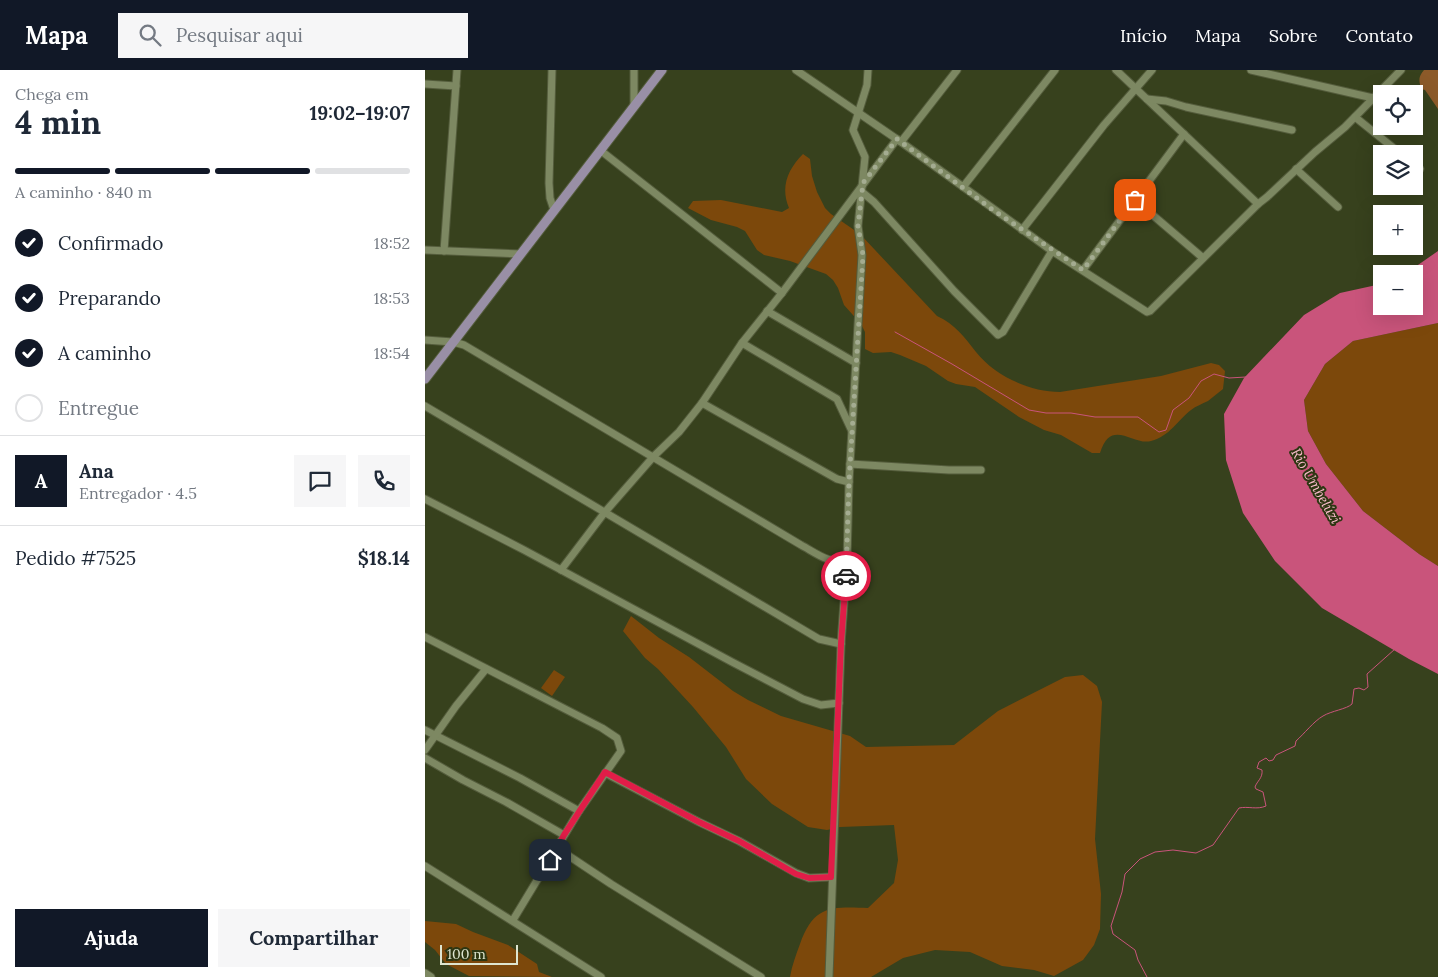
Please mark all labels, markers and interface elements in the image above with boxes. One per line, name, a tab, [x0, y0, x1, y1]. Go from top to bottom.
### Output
search box	[118, 13, 468, 58]
text: Mapa	[25, 20, 88, 51]
icon: search	[136, 21, 164, 49]
text: Pesquisar aqui	[176, 23, 303, 47]
text: Início	[1120, 24, 1167, 47]
text: Mapa	[1195, 24, 1241, 47]
text: Sobre	[1269, 24, 1318, 47]
text: Contato	[1346, 24, 1413, 47]
text: Chega em	[15, 84, 89, 104]
map controls	[1373, 85, 1423, 315]
button: locate	[1373, 85, 1423, 135]
text: 19:02–19:07	[310, 101, 410, 125]
text: 4 min	[15, 102, 101, 143]
button: layers	[1373, 145, 1423, 195]
pin	[1114, 179, 1156, 221]
text: A caminho · 840 m	[15, 182, 152, 202]
icon: bag	[1121, 186, 1149, 214]
button: +	[1373, 205, 1423, 255]
icon: check	[15, 229, 43, 257]
text: Confirmado	[58, 231, 163, 255]
text: 18:52	[374, 233, 410, 253]
button: −	[1373, 265, 1423, 315]
icon: check	[15, 284, 43, 312]
text: Preparando	[58, 286, 161, 310]
text: 18:53	[374, 288, 410, 308]
icon: check	[15, 339, 43, 367]
text: A caminho	[58, 341, 151, 365]
text: 18:54	[374, 343, 410, 363]
text: Entregue	[58, 396, 139, 420]
water label: Rio Umbelúzi	[1287, 445, 1345, 527]
button: chat	[294, 455, 346, 507]
button: phone	[358, 455, 410, 507]
text: Ana	[79, 459, 114, 483]
text: A	[35, 469, 47, 493]
text: Entregador · 4.5	[79, 483, 197, 503]
text: Pedido #7525	[15, 546, 136, 570]
text: $18.14	[358, 546, 410, 570]
courier	[821, 551, 871, 601]
icon: car	[832, 562, 860, 590]
pin	[529, 839, 571, 881]
icon: home	[536, 846, 564, 874]
button: Ajuda	[15, 909, 208, 967]
button: Compartilhar	[218, 909, 410, 967]
scale bar	[440, 942, 517, 965]
text: 100 m	[447, 945, 486, 963]

